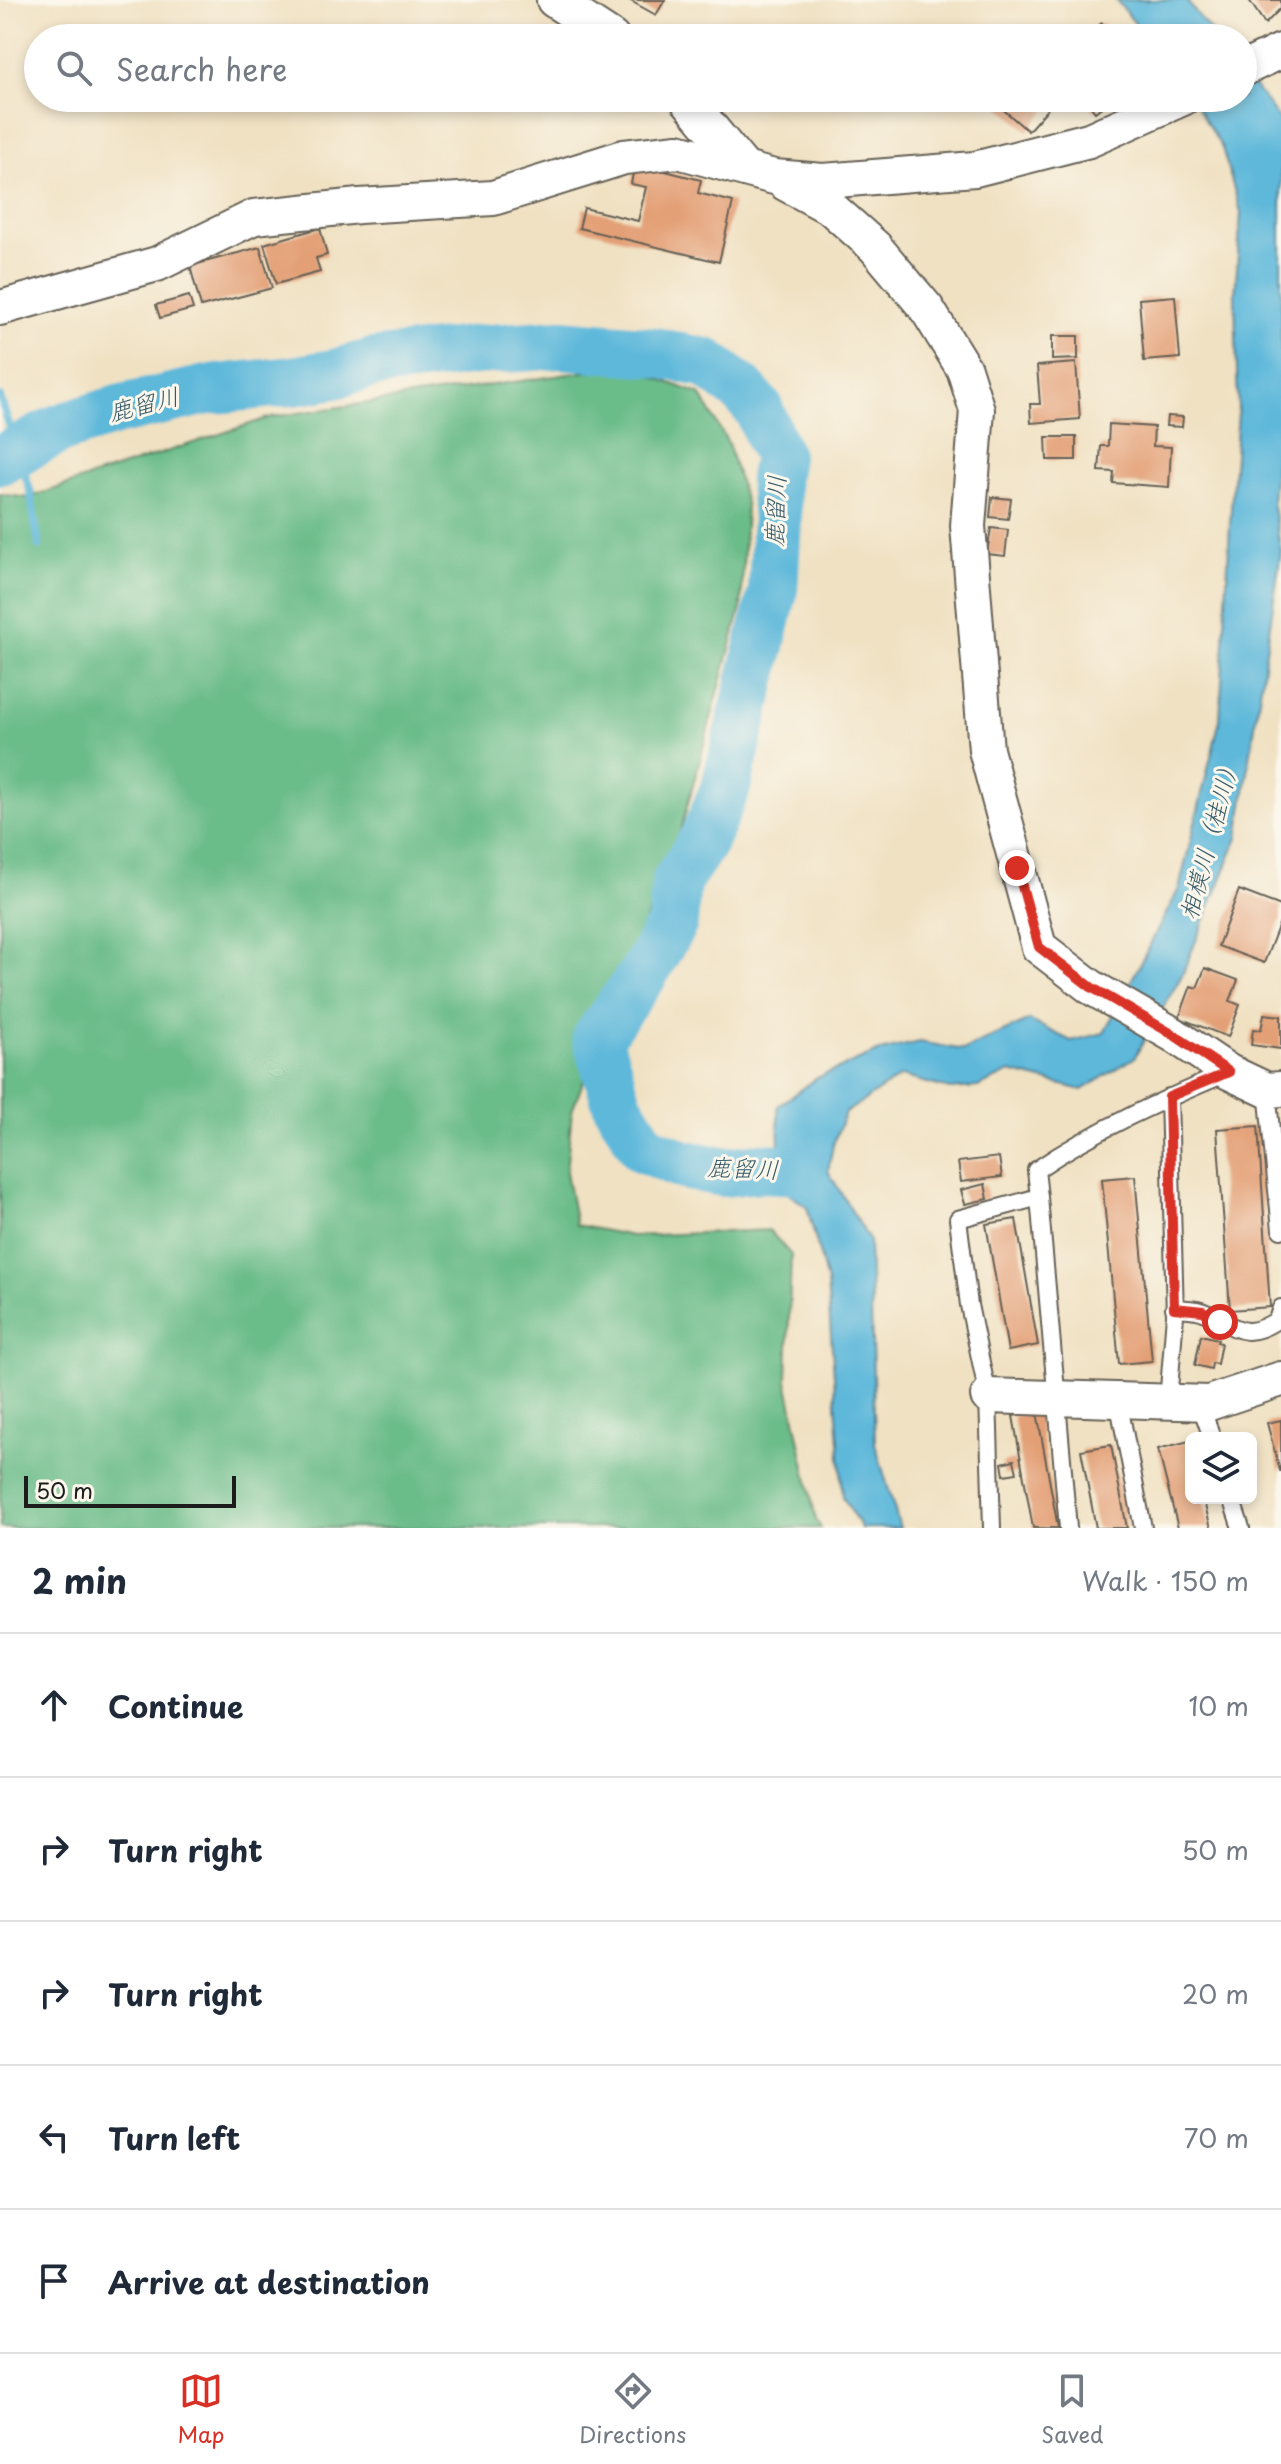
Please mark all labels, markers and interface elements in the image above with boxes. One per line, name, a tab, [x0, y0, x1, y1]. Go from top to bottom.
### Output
search box	[24, 24, 1257, 112]
icon: search	[52, 46, 96, 90]
text: Search here	[116, 46, 288, 91]
water label: 鹿留川	[104, 377, 183, 429]
water label: 鹿留川	[755, 474, 793, 548]
water label: 相模川（桂川）	[1169, 752, 1247, 923]
route end	[999, 850, 1035, 886]
water label: 鹿留川	[706, 1148, 780, 1186]
route start	[1202, 1304, 1238, 1340]
map controls	[1185, 1432, 1257, 1504]
button: layers	[1185, 1432, 1257, 1504]
scale bar	[24, 1472, 236, 1508]
text: 50 m	[36, 1473, 93, 1506]
text: 2 min	[32, 1554, 127, 1606]
text: Walk · 150 m	[1082, 1561, 1249, 1600]
icon: ahead	[32, 1683, 76, 1727]
text: Continue	[108, 1683, 243, 1728]
text: 10 m	[1188, 1686, 1249, 1725]
icon: right	[32, 1827, 76, 1871]
text: Turn right	[108, 1827, 263, 1872]
text: 50 m	[1182, 1830, 1249, 1869]
icon: right	[32, 1971, 76, 2015]
text: Turn right	[108, 1971, 263, 2016]
text: 20 m	[1182, 1974, 1249, 2013]
icon: left	[32, 2115, 76, 2159]
text: Turn left	[108, 2115, 240, 2160]
text: 70 m	[1184, 2118, 1249, 2157]
icon: arrive	[32, 2259, 76, 2303]
text: Arrive at destination	[108, 2259, 430, 2304]
tab: Map	[177, 2369, 224, 2450]
tab: Directions	[579, 2369, 686, 2450]
tab: Saved	[1041, 2369, 1104, 2450]

